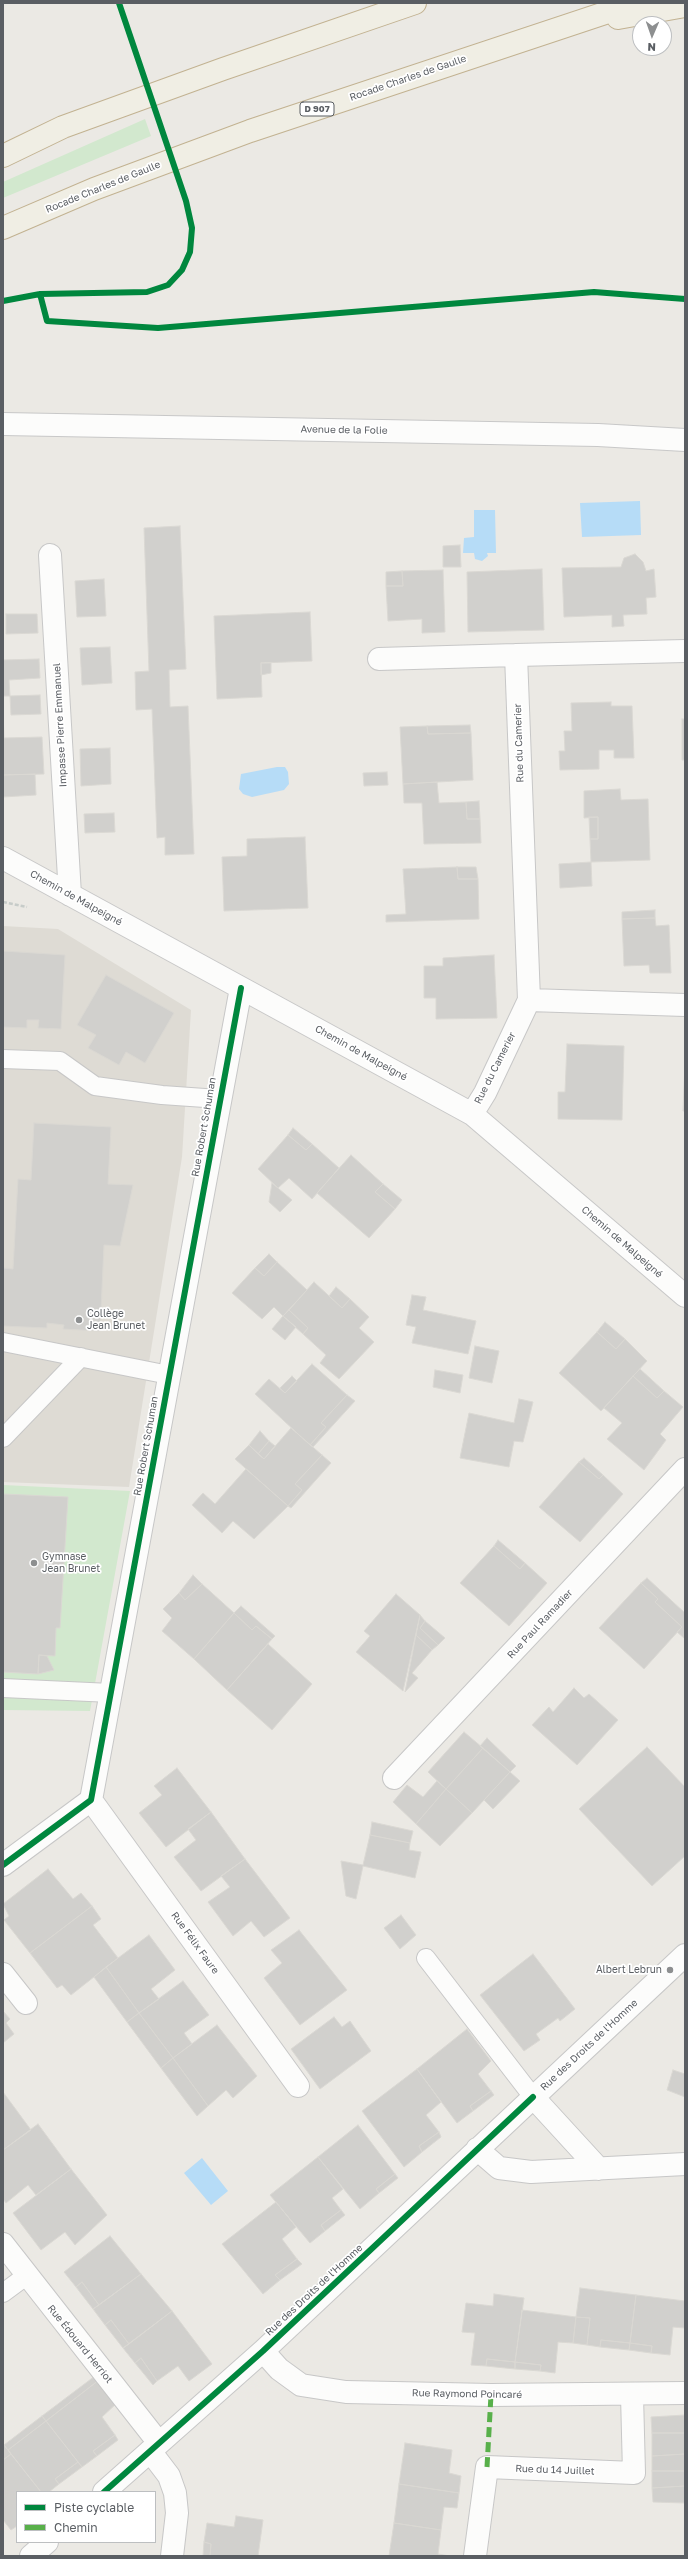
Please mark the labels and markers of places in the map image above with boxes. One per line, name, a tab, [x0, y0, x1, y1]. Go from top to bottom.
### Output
place label: Collège Jean Brunet	[87, 1308, 145, 1332]
marker: Collège Jean Brunet	[74, 1315, 84, 1325]
place label: Gymnase Jean Brunet	[42, 1551, 100, 1574]
marker: Gymnase Jean Brunet	[29, 1558, 39, 1568]
place label: Albert Lebrun	[596, 1964, 662, 1976]
marker: Albert Lebrun	[665, 1965, 675, 1975]

